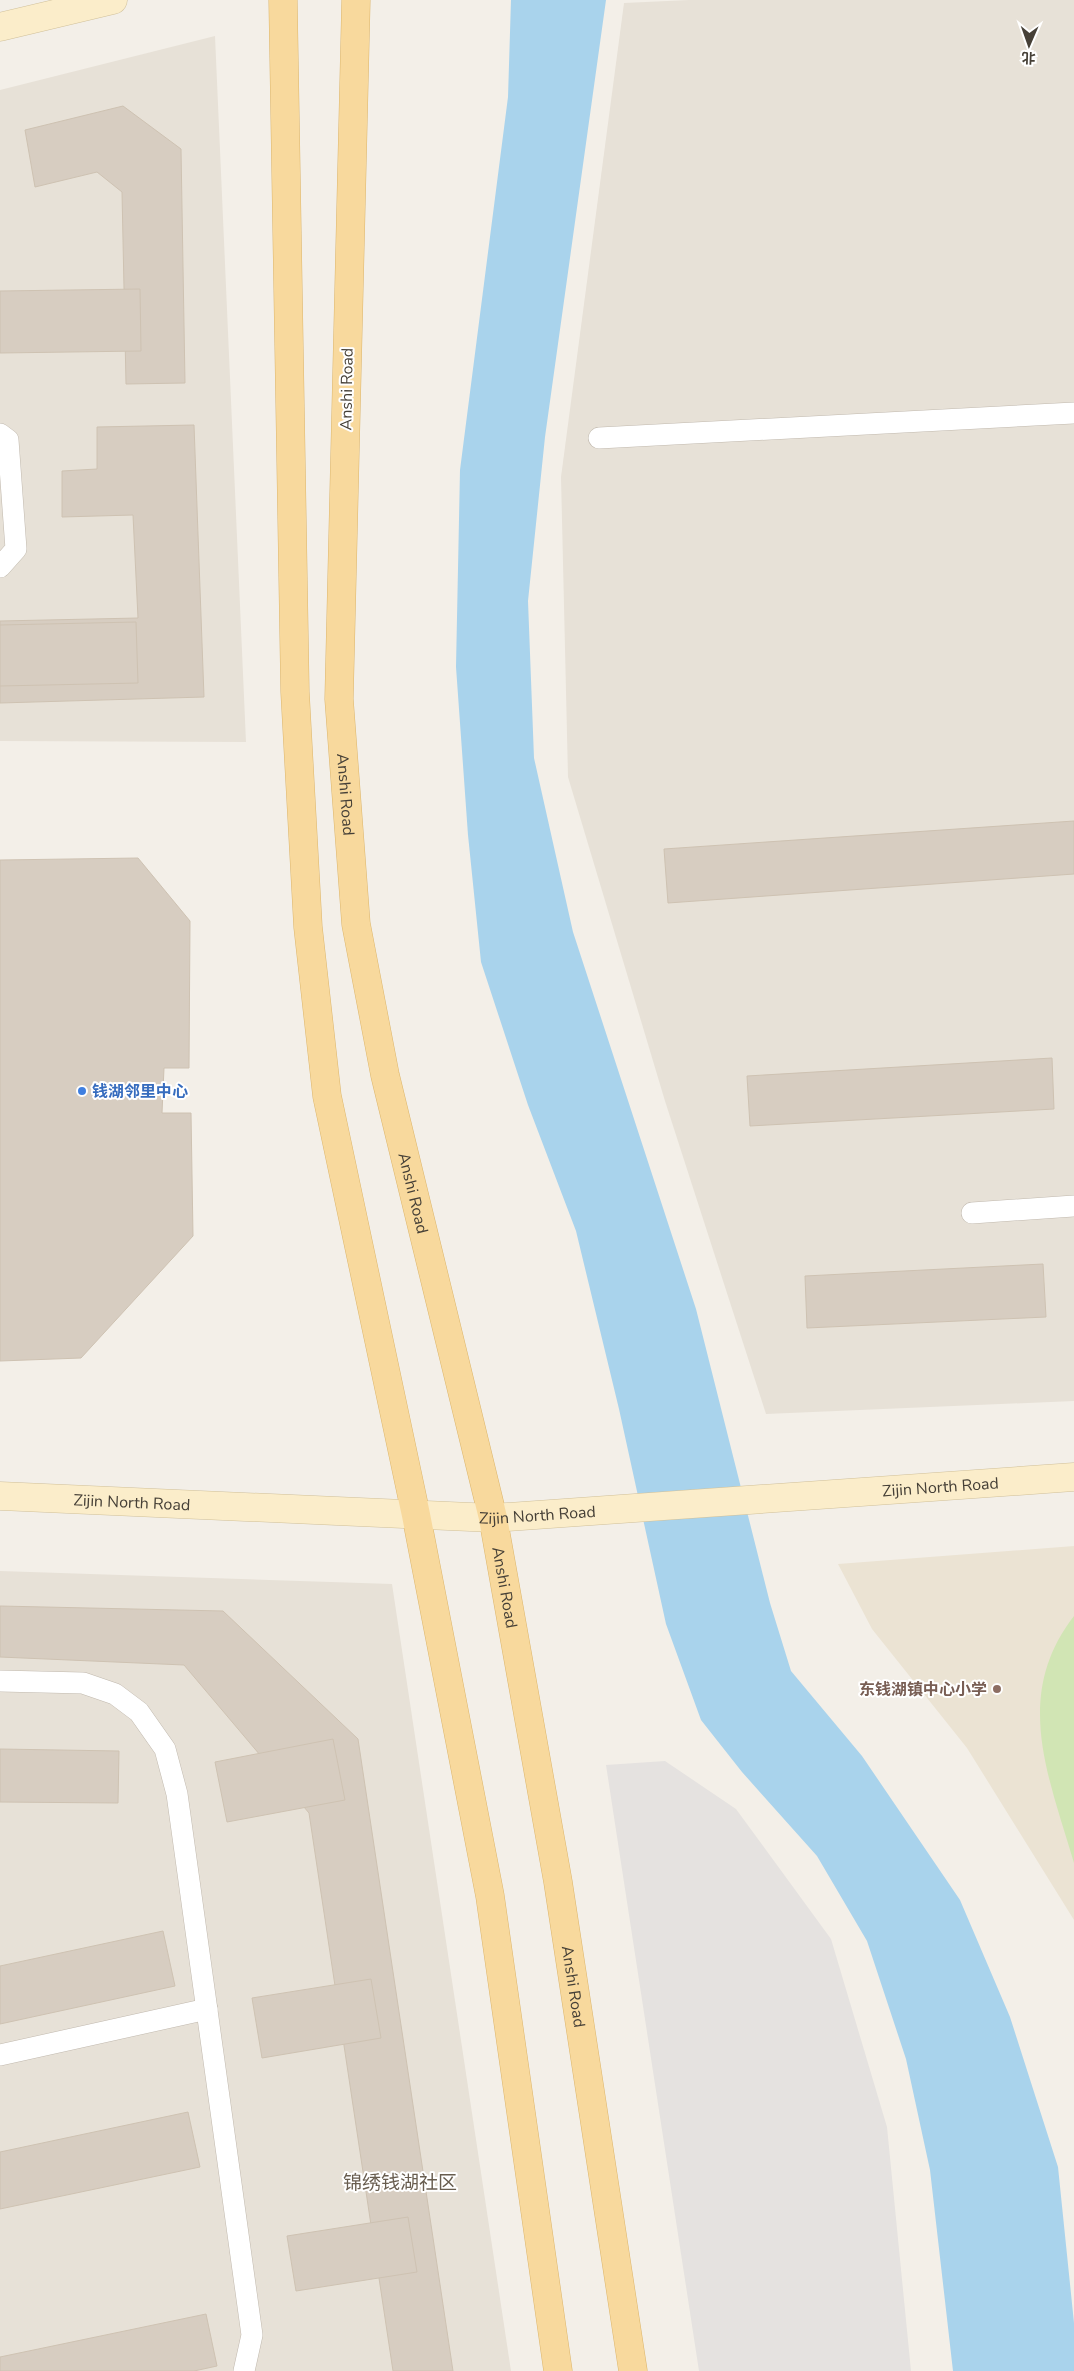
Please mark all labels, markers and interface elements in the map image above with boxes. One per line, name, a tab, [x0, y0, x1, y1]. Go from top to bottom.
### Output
north arrow	[1004, 20, 1054, 70]
text: 北	[1021, 48, 1036, 67]
street label: Anshi Road	[335, 348, 359, 431]
street label: Anshi Road	[331, 753, 359, 837]
place label: 钱湖邻里中心	[92, 1081, 188, 1103]
marker: 钱湖邻里中心	[76, 1085, 88, 1097]
street label: Anshi Road	[392, 1150, 433, 1236]
street label: Zijin North Road	[881, 1472, 1000, 1503]
street label: Zijin North Road	[73, 1489, 191, 1516]
street label: Zijin North Road	[479, 1501, 597, 1530]
street label: Anshi Road	[486, 1545, 522, 1630]
place label: 东钱湖镇中心小学	[859, 1679, 987, 1701]
marker: 东钱湖镇中心小学	[991, 1683, 1003, 1695]
street label: Anshi Road	[556, 1944, 590, 2029]
district label: 锦绣钱湖社区	[343, 2170, 457, 2196]

